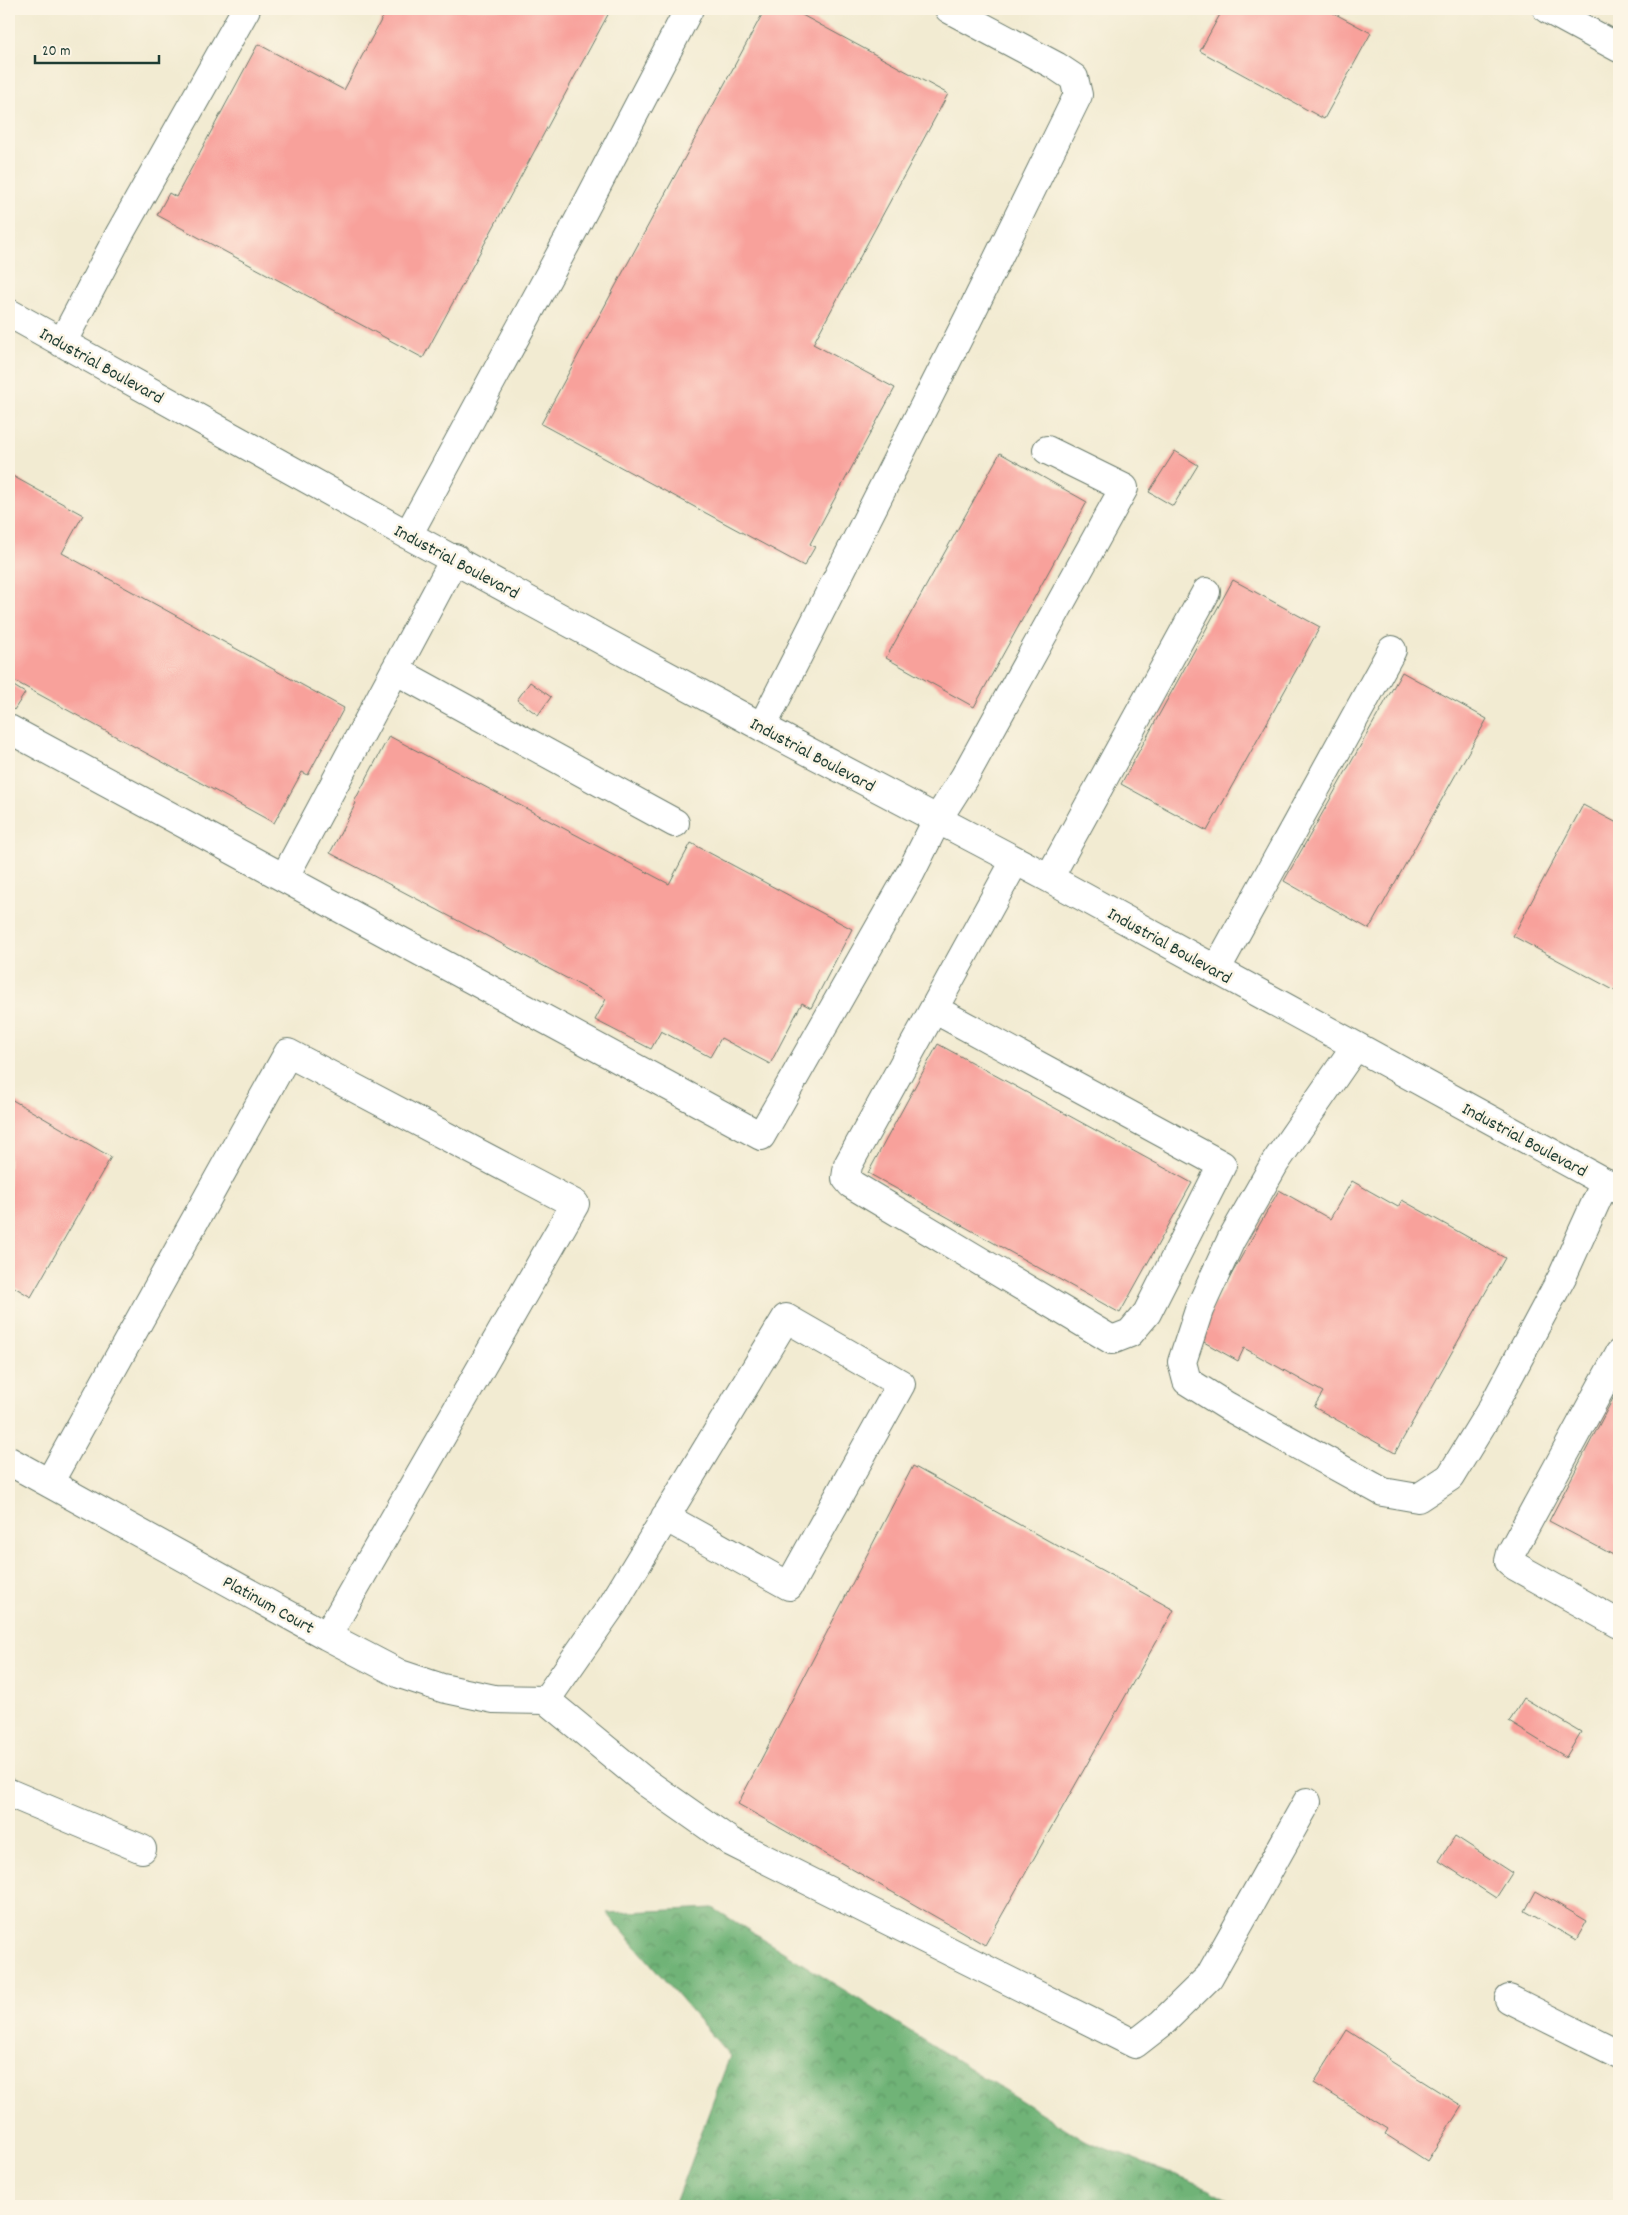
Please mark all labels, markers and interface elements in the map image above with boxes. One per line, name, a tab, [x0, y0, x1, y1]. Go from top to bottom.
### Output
scale bar	[35, 32, 159, 64]
text: 20 m	[42, 41, 70, 63]
street label: Industrial Boulevard	[34, 323, 168, 412]
street label: Industrial Boulevard	[389, 520, 523, 607]
street label: Industrial Boulevard	[745, 713, 879, 800]
street label: Industrial Boulevard	[1102, 903, 1236, 992]
street label: Industrial Boulevard	[1457, 1098, 1591, 1185]
street label: Platinum Court	[217, 1571, 318, 1642]

